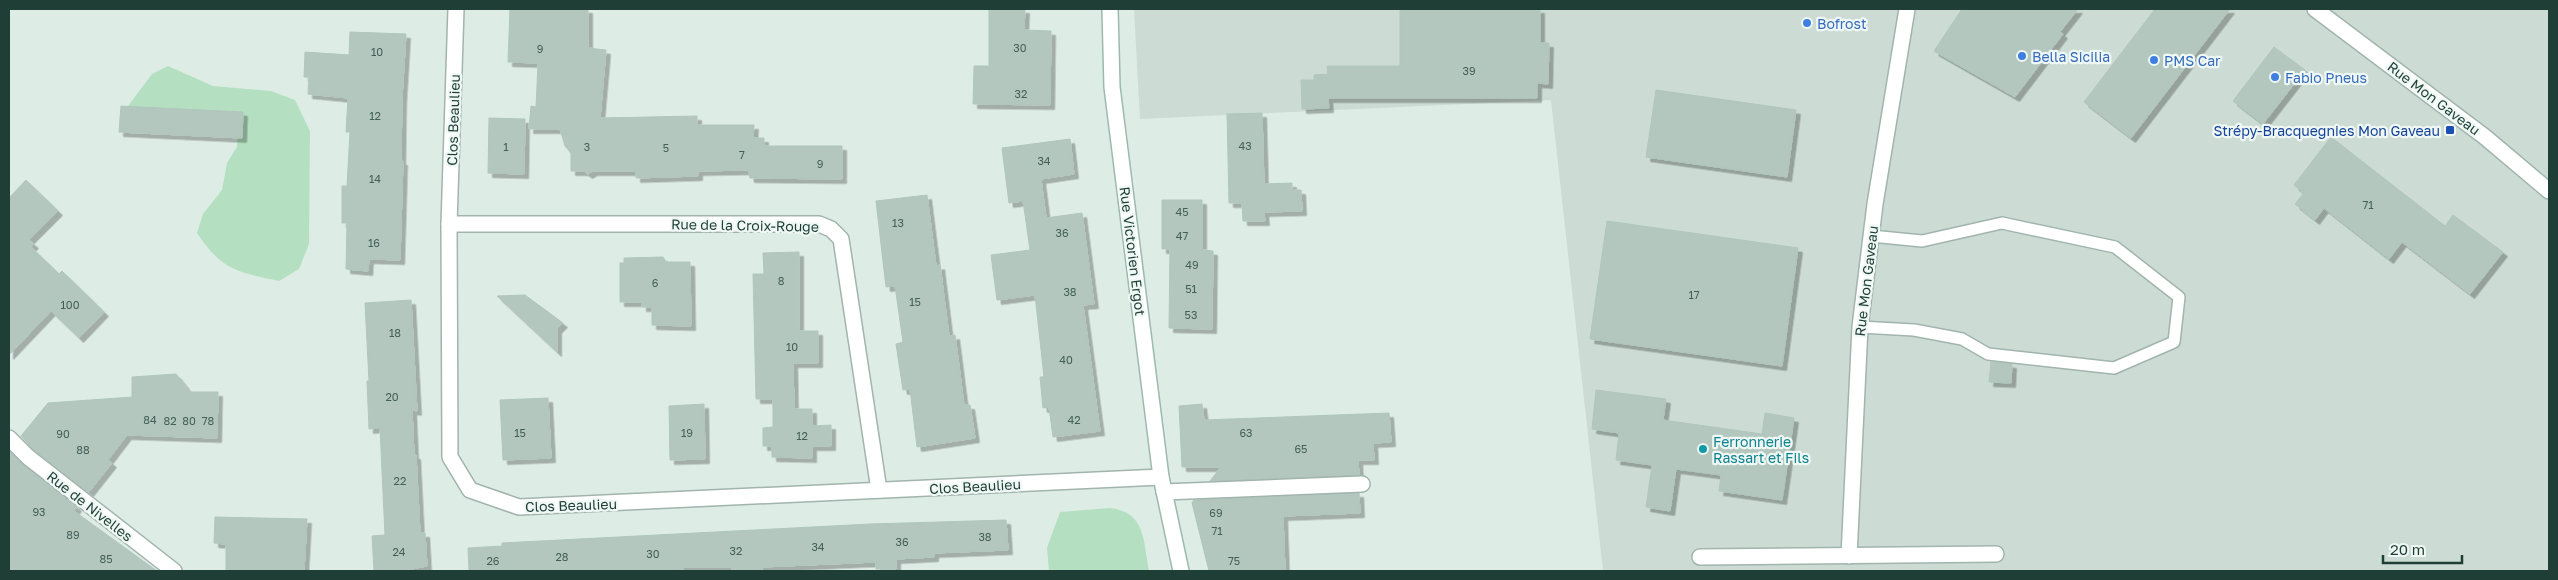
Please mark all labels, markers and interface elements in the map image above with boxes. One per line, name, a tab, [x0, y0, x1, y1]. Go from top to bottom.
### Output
place label: Bofrost	[1817, 15, 1867, 32]
marker: Bofrost	[1801, 17, 1813, 29]
house number: 30	[1013, 41, 1027, 54]
house number: 9	[537, 42, 543, 55]
house number: 10	[371, 45, 383, 58]
place label: Bella Sicilia	[2032, 48, 2110, 65]
marker: Bella Sicilia	[2016, 50, 2028, 62]
place label: PMS Car	[2164, 52, 2221, 69]
marker: PMS Car	[2148, 54, 2160, 66]
street label: Rue Mon Gaveau	[2384, 58, 2484, 138]
house number: 39	[1462, 64, 1476, 77]
place label: Fabio Pneus	[2285, 69, 2367, 86]
marker: Fabio Pneus	[2269, 71, 2281, 83]
street label: Clos Beaulieu	[443, 74, 463, 166]
house number: 32	[1015, 87, 1027, 100]
house number: 12	[369, 109, 381, 122]
place label: Strépy-Bracquegnies Mon Gaveau	[2214, 122, 2440, 139]
marker: Strépy-Bracquegnies Mon Gaveau	[2444, 124, 2456, 136]
house number: 43	[1238, 139, 1252, 152]
house number: 1	[503, 140, 509, 153]
house number: 3	[584, 140, 590, 153]
house number: 5	[663, 141, 669, 154]
house number: 7	[739, 148, 745, 161]
house number: 34	[1037, 154, 1051, 167]
house number: 9	[817, 157, 823, 170]
house number: 14	[369, 172, 381, 185]
street label: Rue Victorien Ergot	[1117, 185, 1149, 317]
house number: 71	[2362, 198, 2374, 211]
house number: 45	[1175, 205, 1189, 218]
street label: Rue de la Croix-Rouge	[671, 215, 819, 235]
house number: 13	[892, 216, 904, 229]
street label: Rue Mon Gaveau	[1851, 225, 1881, 337]
house number: 36	[1055, 226, 1069, 239]
house number: 47	[1176, 229, 1188, 242]
house number: 16	[368, 236, 380, 249]
house number: 49	[1185, 258, 1199, 271]
house number: 8	[778, 274, 785, 287]
house number: 6	[652, 276, 659, 289]
house number: 51	[1185, 282, 1197, 295]
house number: 38	[1063, 285, 1077, 298]
house number: 17	[1688, 288, 1700, 301]
house number: 15	[909, 295, 921, 308]
house number: 100	[61, 298, 80, 311]
house number: 53	[1185, 308, 1197, 321]
house number: 18	[389, 326, 401, 339]
house number: 10	[786, 340, 798, 353]
house number: 40	[1059, 353, 1073, 366]
house number: 20	[385, 390, 399, 403]
house number: 84	[143, 413, 157, 426]
house number: 42	[1067, 413, 1081, 426]
house number: 82	[163, 414, 177, 427]
house number: 80	[182, 414, 196, 427]
house number: 78	[202, 414, 215, 427]
house number: 15	[514, 426, 526, 439]
house number: 19	[681, 426, 693, 439]
house number: 63	[1239, 426, 1253, 439]
house number: 90	[56, 427, 70, 440]
house number: 12	[796, 429, 808, 442]
place label: Ferronnerie Rassart et Fils	[1713, 433, 1809, 466]
house number: 65	[1294, 442, 1308, 455]
house number: 88	[76, 443, 90, 456]
marker: Ferronnerie Rassart et Fils	[1697, 443, 1709, 455]
street label: Rue de Nivelles	[44, 467, 136, 545]
house number: 22	[394, 474, 406, 487]
street label: Clos Beaulieu	[929, 475, 1021, 497]
street label: Clos Beaulieu	[525, 495, 617, 515]
house number: 93	[32, 505, 46, 518]
house number: 69	[1209, 506, 1223, 519]
house number: 71	[1211, 524, 1223, 537]
house number: 89	[66, 528, 80, 541]
house number: 38	[978, 530, 992, 543]
scale bar	[2383, 532, 2462, 564]
house number: 36	[895, 535, 909, 548]
house number: 34	[811, 540, 825, 553]
text: 20 m	[2390, 540, 2425, 558]
house number: 32	[730, 544, 742, 557]
house number: 24	[392, 545, 406, 558]
house number: 30	[646, 547, 660, 560]
house number: 28	[555, 550, 569, 563]
house number: 85	[99, 552, 113, 565]
house number: 26	[486, 554, 500, 567]
house number: 75	[1228, 554, 1240, 567]

